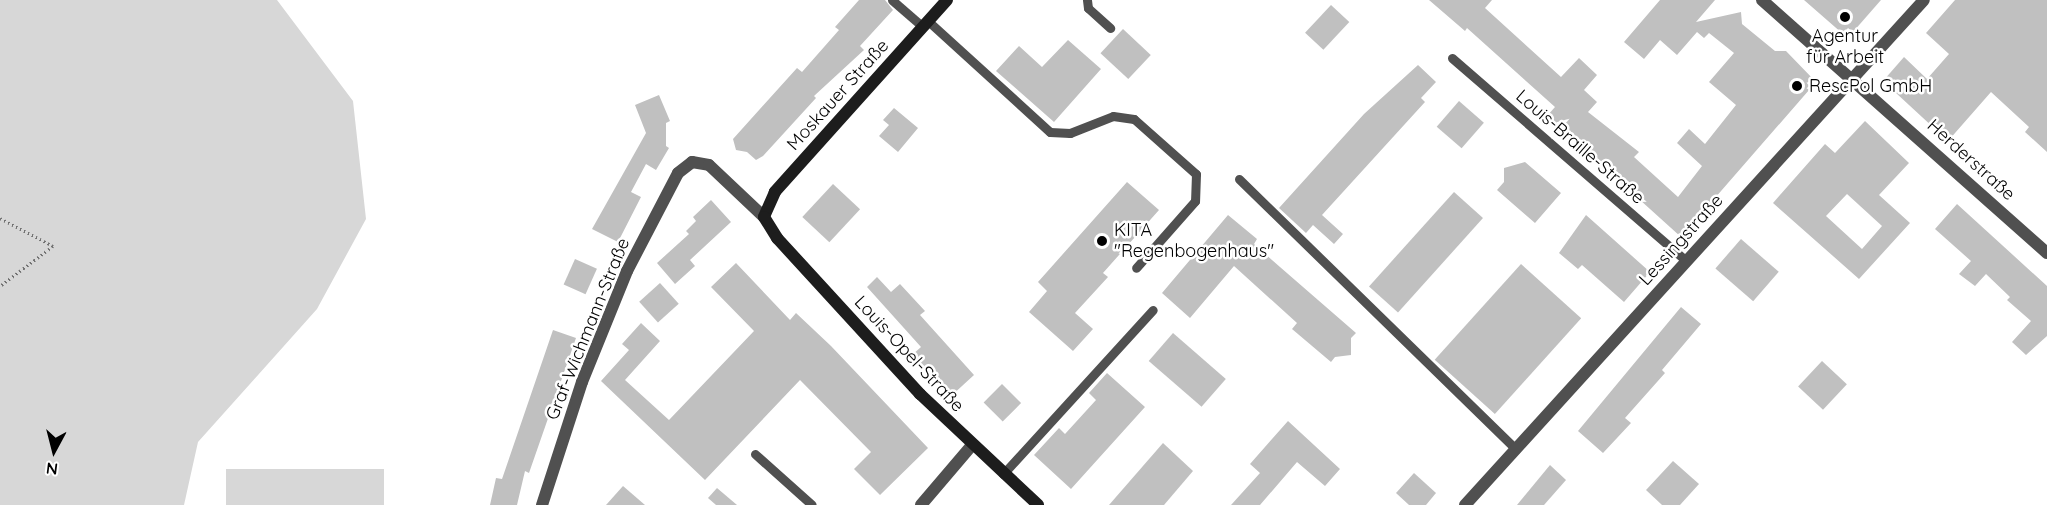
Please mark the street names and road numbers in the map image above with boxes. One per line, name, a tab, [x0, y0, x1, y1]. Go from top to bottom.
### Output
street label: Moskauer Straße	[783, 35, 893, 155]
street label: Louis-Braille-Straße	[1511, 85, 1649, 209]
street label: Herderstraße	[1923, 115, 2019, 205]
street label: Lessingstraße	[1634, 190, 1728, 290]
street label: Graf-Wichmann-Straße	[542, 235, 634, 423]
street label: Louis-Opel-Straße	[850, 291, 968, 417]

